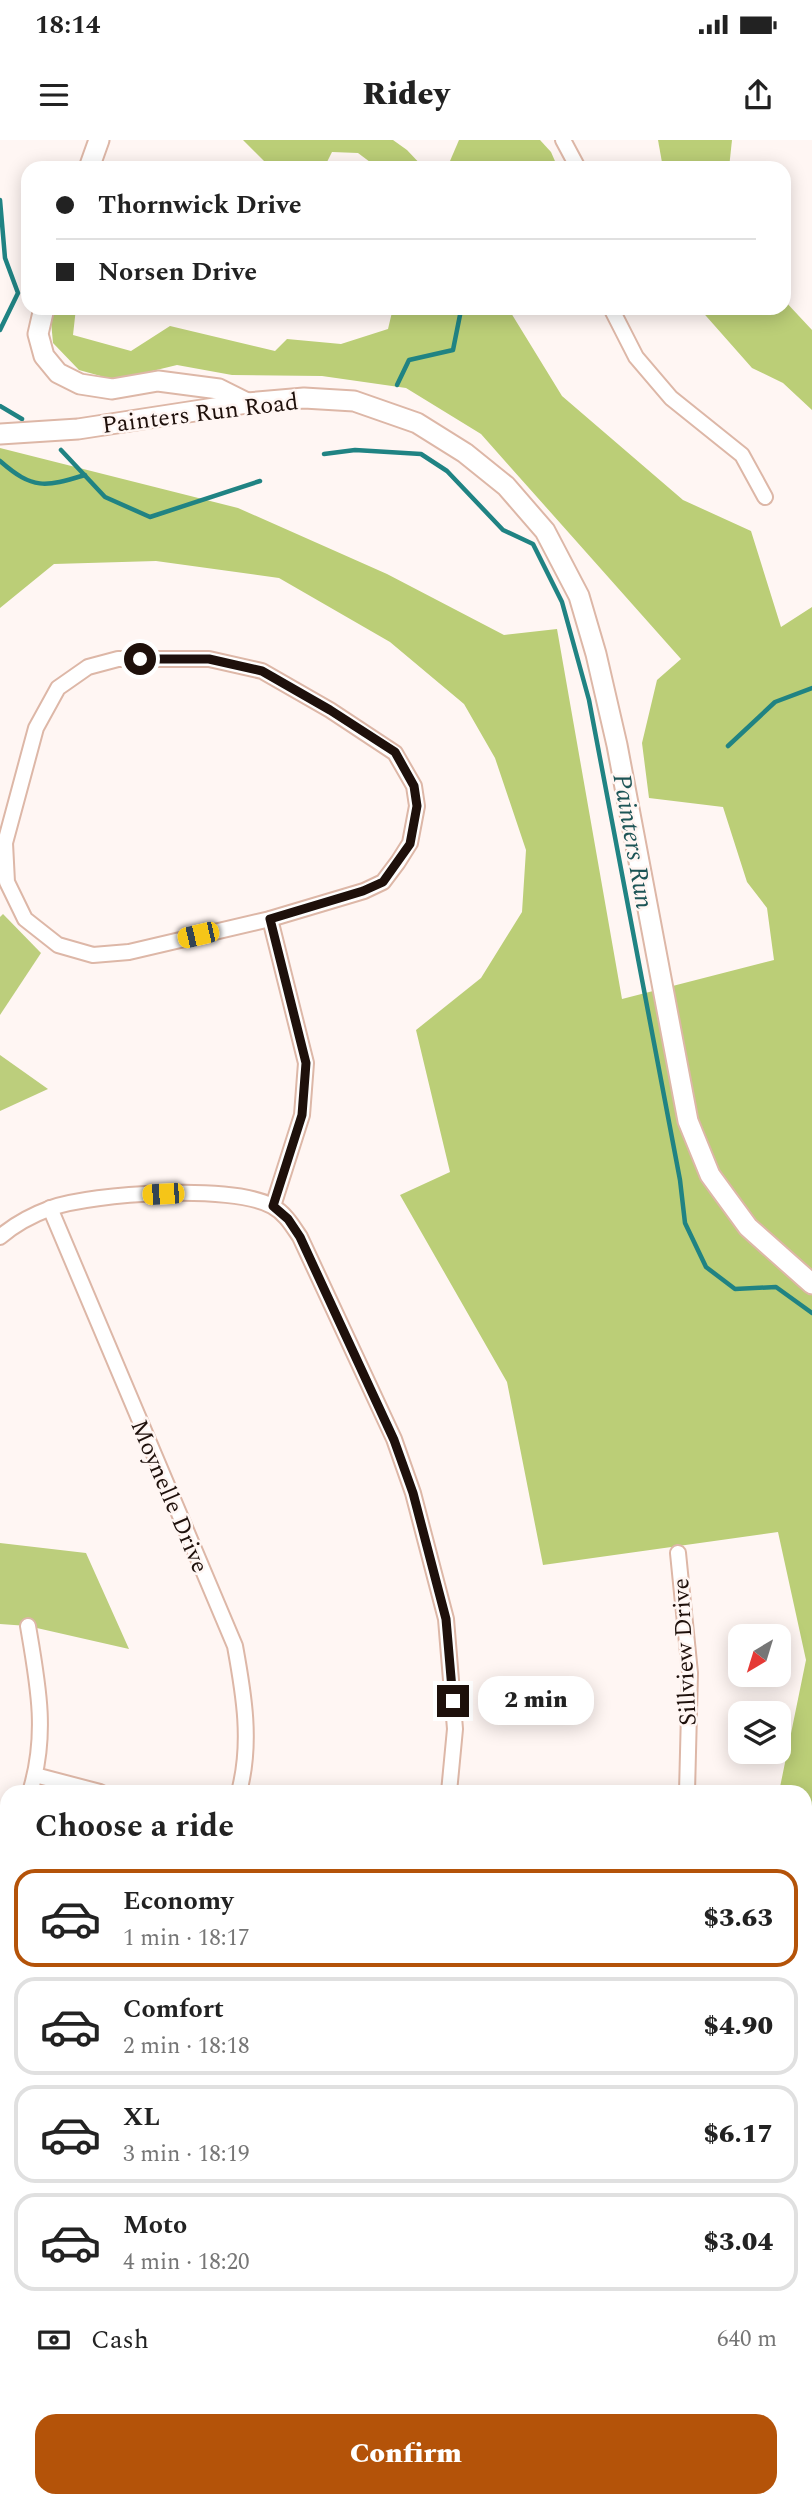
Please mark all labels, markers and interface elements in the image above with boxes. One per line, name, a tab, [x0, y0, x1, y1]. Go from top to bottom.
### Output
text: 18:14	[35, 5, 100, 45]
text: Ridey	[363, 70, 449, 119]
icon: menu	[35, 76, 73, 114]
icon: share	[739, 76, 777, 114]
text: Thornwick Drive	[98, 185, 302, 225]
text: Norsen Drive	[98, 252, 257, 292]
street label: Painters Run Road	[100, 384, 300, 444]
route start	[124, 643, 156, 675]
water label: Painters Run	[601, 770, 665, 912]
car	[176, 920, 221, 950]
car	[142, 1182, 185, 1206]
street label: Moynelle Drive	[121, 1414, 218, 1579]
street label: Sillview Drive	[663, 1577, 707, 1727]
north arrow	[728, 1624, 791, 1687]
map controls	[728, 1624, 791, 1764]
callout: 2 min	[477, 1676, 593, 1726]
text: 2 min	[504, 1683, 568, 1718]
route end	[437, 1685, 469, 1717]
button: layers	[728, 1701, 791, 1764]
text: Choose a ride	[35, 1802, 234, 1851]
text: Economy	[123, 1881, 233, 1921]
icon: car	[39, 1887, 102, 1950]
text: $3.63	[703, 1898, 773, 1938]
text: 1 min · 18:17	[123, 1921, 250, 1956]
text: Comfort	[123, 1989, 224, 2029]
icon: car	[39, 1995, 102, 2058]
text: $4.90	[703, 2006, 773, 2046]
text: 2 min · 18:18	[123, 2029, 250, 2064]
text: XL	[123, 2097, 160, 2137]
icon: car	[39, 2103, 102, 2166]
text: $6.17	[703, 2114, 773, 2154]
text: 3 min · 18:19	[123, 2137, 250, 2172]
text: Moto	[123, 2205, 187, 2245]
icon: car	[39, 2211, 102, 2274]
text: $3.04	[703, 2222, 773, 2262]
text: 4 min · 18:20	[123, 2245, 250, 2280]
text: Cash	[91, 2320, 149, 2360]
icon: cash	[35, 2321, 73, 2359]
text: 640 m	[717, 2322, 777, 2357]
button: Confirm	[35, 2414, 777, 2494]

